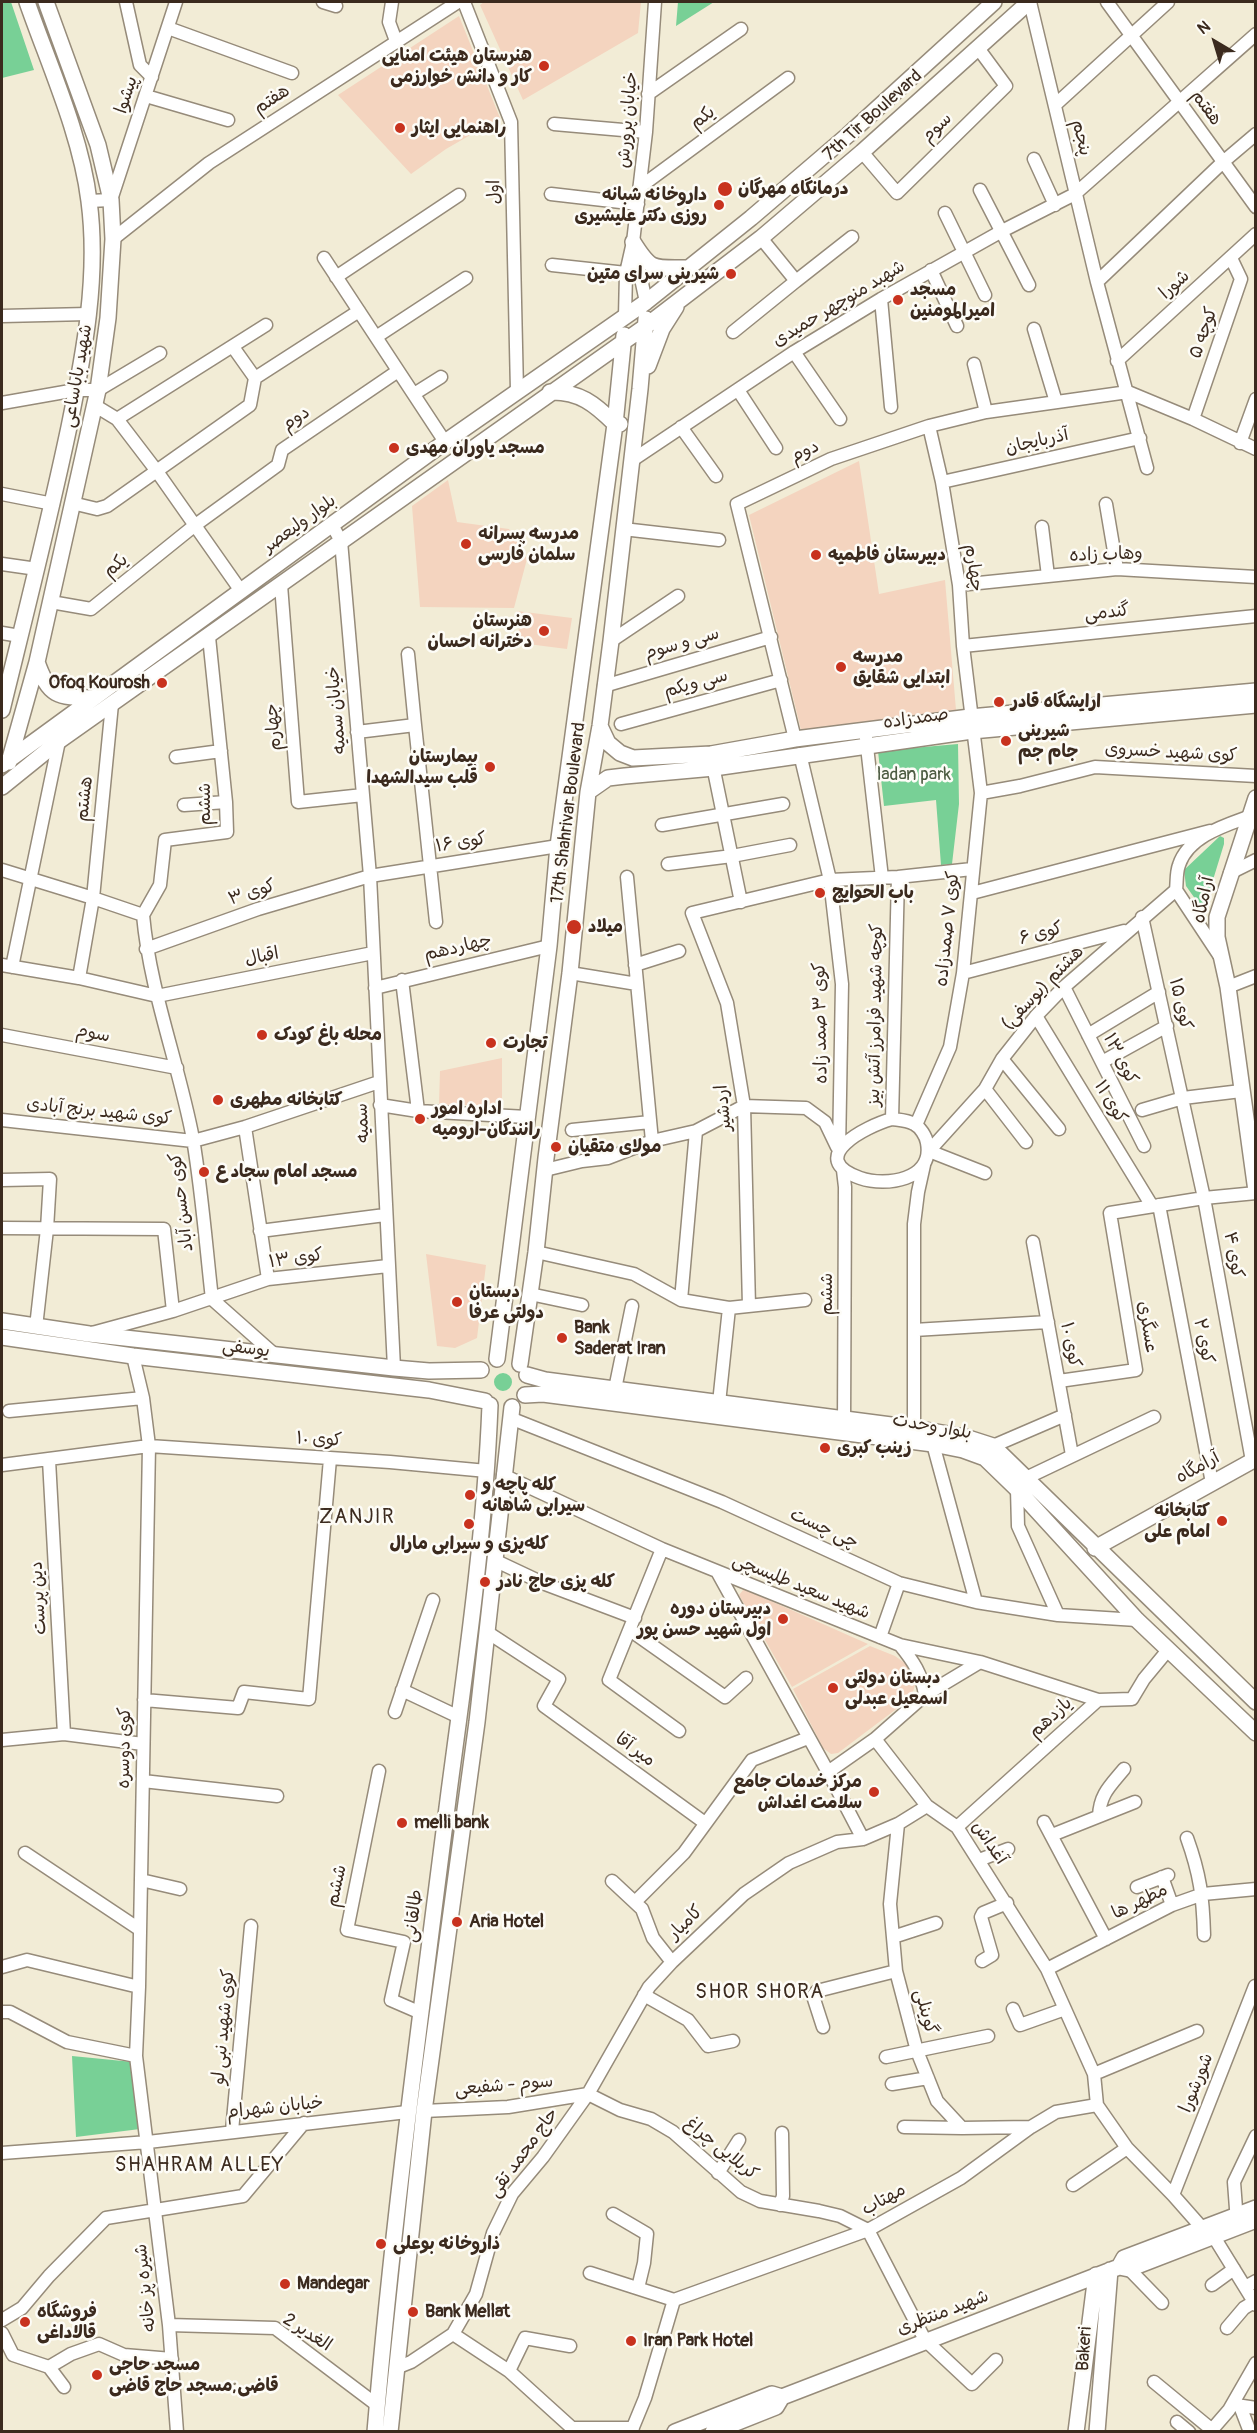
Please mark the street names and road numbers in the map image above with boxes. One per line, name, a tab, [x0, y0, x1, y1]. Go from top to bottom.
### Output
street label: 7th Tir Boulevard	[819, 66, 927, 166]
street label: خیابان پرورش	[613, 71, 643, 169]
street label: پیشوا	[111, 74, 143, 116]
street label: هفتم	[250, 80, 294, 120]
street label: هفتم	[1186, 86, 1226, 130]
street label: یکم	[686, 102, 720, 134]
street label: سوم	[917, 108, 957, 148]
street label: پنجم	[1066, 118, 1096, 158]
street label: اول	[484, 179, 506, 205]
street label: شهبد منوچهر حمیدی	[769, 256, 909, 352]
street label: شورا	[1155, 266, 1195, 304]
street label: کوچه ۵	[1185, 304, 1223, 362]
street label: شهید باباساعی	[58, 323, 98, 429]
street label: دوم	[278, 402, 314, 436]
street label: آذربایجان	[1003, 424, 1071, 460]
street label: دوم	[787, 436, 823, 468]
street label: بلوار ولیعصر	[259, 490, 341, 558]
street label: چهارم	[959, 543, 987, 593]
street label: وهاب زاده	[1069, 543, 1143, 567]
street label: یکم	[99, 550, 133, 582]
street label: گندمی	[1083, 600, 1131, 626]
street label: سی و سوم	[642, 623, 722, 665]
street label: خیابان سمیه	[322, 665, 352, 755]
street label: سی ویکم	[662, 665, 730, 703]
street label: چهارم	[261, 702, 287, 752]
street label: صمدزاده	[882, 704, 950, 734]
street label: 17th Shahrivar Boulevard	[547, 721, 591, 905]
street label: کوی شهید خسروی	[1104, 739, 1238, 767]
street label: هشتم	[72, 775, 98, 823]
street label: ششم	[194, 783, 216, 825]
street label: کوی ۱۶	[434, 828, 488, 858]
street label: کوی ۷ صمدزاده	[931, 870, 965, 988]
street label: کوی ۳	[226, 875, 278, 911]
street label: آرامگاه	[1189, 875, 1219, 925]
street label: کوی ۶	[1017, 918, 1065, 950]
street label: کوچه شهید فرامرز آتش بیز	[864, 923, 888, 1107]
street label: چهاردهم	[422, 930, 494, 966]
street label: هشتم (یوسفی)	[997, 941, 1089, 1035]
street label: اقبال	[243, 943, 281, 971]
street label: کوی ۳ صمد زاده	[809, 962, 833, 1084]
street label: کوی ۱۵	[1164, 976, 1196, 1032]
street label: سوم	[74, 1020, 112, 1048]
street label: کوی ۱۳	[1098, 1030, 1142, 1088]
street label: کوی ۱۱	[1089, 1077, 1131, 1127]
street label: اردشیر	[711, 1084, 737, 1132]
street label: کوی شهید برنج آبادی	[25, 1094, 173, 1130]
street label: سمیه	[351, 1103, 375, 1143]
street label: کوی حسن آباد	[165, 1151, 199, 1253]
street label: کوی ۴	[1218, 1230, 1248, 1280]
street label: کوی ۱۳	[267, 1244, 325, 1274]
street label: ششم	[816, 1273, 838, 1315]
street label: عسگری	[1132, 1300, 1162, 1354]
street label: کوی ۲	[1188, 1317, 1218, 1365]
street label: کوی ۱۰	[1055, 1320, 1085, 1370]
street label: یوسفی	[221, 1335, 271, 1363]
street label: بلوار وحدت	[891, 1409, 973, 1445]
street label: کوی ۱۰	[296, 1428, 342, 1452]
street label: آرامگاه	[1172, 1447, 1224, 1489]
street label: چی چست	[786, 1504, 862, 1554]
street label: شهید سعید طلیسچی	[729, 1550, 873, 1624]
street label: دین پرست	[26, 1561, 52, 1635]
street label: یازدهم	[1025, 1693, 1077, 1743]
street label: کوی دوسره	[113, 1707, 137, 1789]
street label: میر آقا	[611, 1728, 659, 1772]
street label: آغداش	[967, 1817, 1011, 1869]
street label: ششم	[322, 1863, 352, 1909]
street label: مطهر ها	[1109, 1879, 1171, 1925]
street label: طالقانی	[400, 1888, 428, 1944]
street label: کامیار	[664, 1901, 708, 1945]
street label: کوی شهید نبی لو	[208, 1968, 240, 2086]
street label: گوینلی	[909, 1987, 941, 2037]
street label: شورشورا	[1175, 2050, 1219, 2116]
street label: سوم - شفیعی	[454, 2071, 554, 2101]
street label: خیابان شهرام	[226, 2092, 324, 2124]
street label: حاج محمد تقی	[484, 2104, 564, 2202]
street label: کربلایی چراغ	[680, 2113, 762, 2185]
street label: مهتاب	[858, 2179, 910, 2221]
street label: شیره پز خانه	[131, 2243, 161, 2333]
street label: شهید منتظری	[894, 2286, 992, 2340]
street label: 2 الغدیر	[279, 2309, 335, 2357]
street label: Bakeri	[1073, 2326, 1097, 2372]

